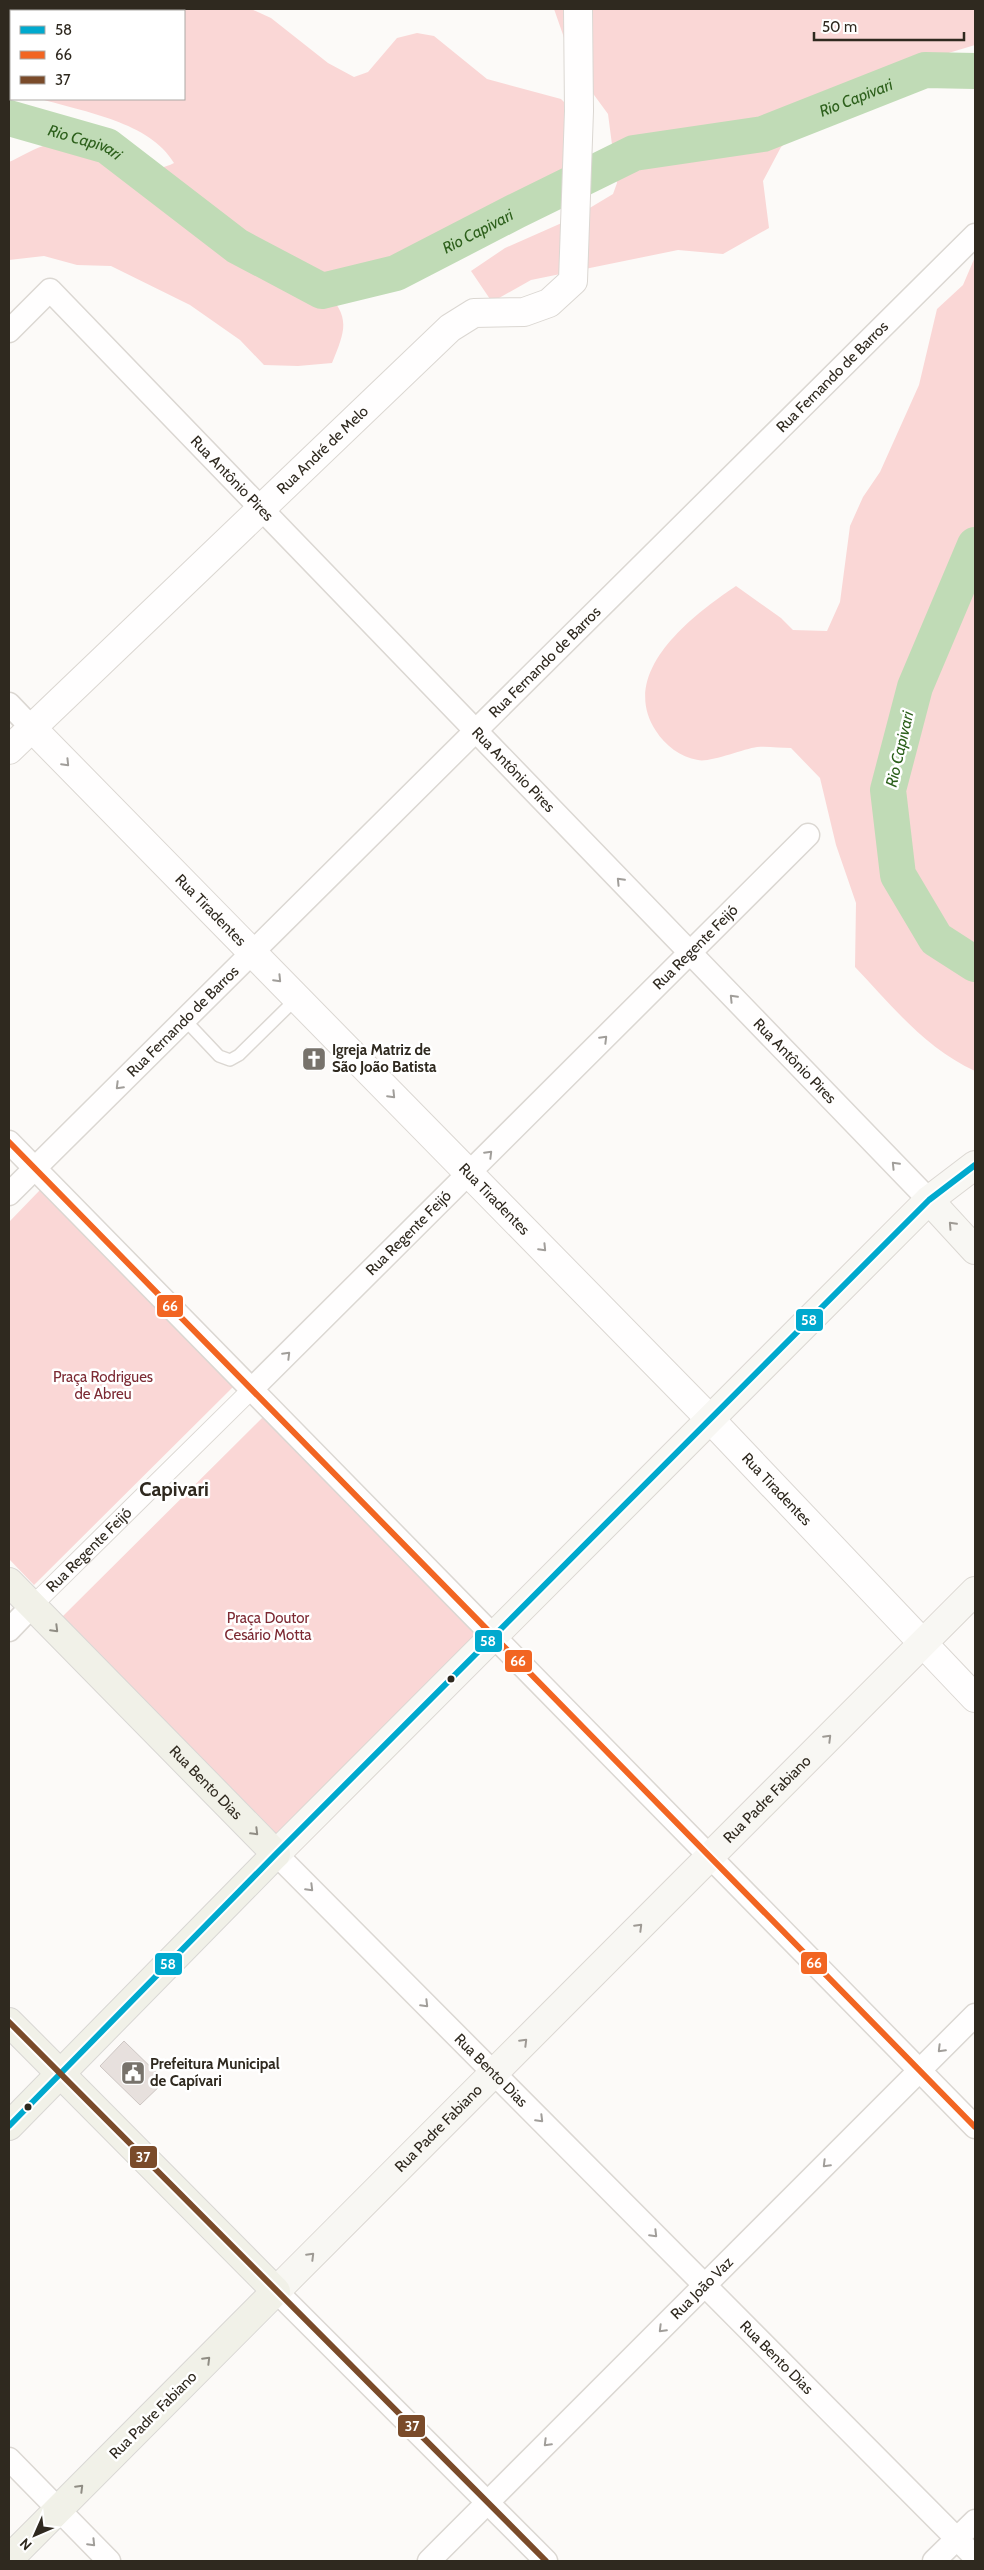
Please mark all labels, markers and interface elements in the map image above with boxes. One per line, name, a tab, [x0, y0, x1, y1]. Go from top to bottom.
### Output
legend	[10, 10, 185, 100]
scale bar	[814, 10, 964, 42]
text: 50 m	[822, 18, 857, 36]
text: 58	[55, 21, 72, 39]
text: 66	[55, 46, 72, 64]
text: 37	[55, 71, 71, 89]
water label: Rio Capivari	[817, 75, 896, 121]
water label: Rio Capivari	[46, 121, 126, 164]
water label: Rio Capivari	[439, 205, 517, 258]
street label: Rua Fernando de Barros	[773, 317, 892, 436]
street label: Rua André de Melo	[273, 402, 372, 498]
street label: Rua Antônio Pires	[187, 432, 277, 525]
street label: Rua Fernando de Barros	[485, 603, 604, 721]
water label: Rio Capivari	[882, 709, 918, 789]
street label: Rua Antônio Pires	[468, 723, 559, 816]
one-way arrow	[61, 757, 70, 766]
street label: Rua Tiradentes	[171, 870, 250, 950]
one-way arrow	[617, 878, 626, 887]
street label: Rua Regente Feijó	[649, 901, 742, 993]
street label: Rua Fernando de Barros	[123, 962, 243, 1081]
one-way arrow	[272, 973, 281, 982]
one-way arrow	[730, 995, 739, 1004]
street label: Rua Antônio Pires	[750, 1015, 840, 1107]
one-way arrow	[598, 1036, 607, 1045]
place label: Igreja Matriz de São João Batista	[332, 1041, 437, 1076]
church icon: Igreja Matriz de São João Batista	[301, 1046, 327, 1072]
one-way arrow	[115, 1080, 124, 1089]
one-way arrow	[386, 1089, 395, 1098]
one-way arrow	[483, 1150, 492, 1159]
street label: Rua Tiradentes	[455, 1159, 533, 1239]
one-way arrow	[892, 1162, 901, 1171]
street label: Rua Regente Feijó	[362, 1187, 455, 1279]
one-way arrow	[949, 1222, 958, 1231]
one-way arrow	[537, 1243, 546, 1252]
line badge: 66	[156, 1294, 184, 1318]
text: 66	[162, 1297, 178, 1315]
line badge: 58	[795, 1308, 824, 1332]
text: 58	[801, 1311, 817, 1329]
one-way arrow	[281, 1352, 290, 1361]
park label: Praça Rodrigues de Abreu	[53, 1368, 153, 1403]
street label: Rua Tiradentes	[738, 1449, 815, 1529]
district label: Capivari	[139, 1477, 209, 1501]
street label: Rua Regente Feijó	[42, 1504, 135, 1596]
park label: Praça Doutor Cesário Motta	[224, 1609, 312, 1644]
one-way arrow	[49, 1623, 58, 1632]
line badge: 58	[474, 1629, 503, 1653]
text: 58	[480, 1632, 496, 1650]
line badge: 66	[504, 1649, 533, 1673]
text: 66	[510, 1652, 526, 1670]
unlabelled marker	[446, 1674, 456, 1684]
one-way arrow	[822, 1734, 831, 1743]
street label: Rua Bento Dias	[166, 1742, 246, 1823]
street label: Rua Padre Fabiano	[720, 1752, 815, 1847]
one-way arrow	[249, 1827, 258, 1836]
one-way arrow	[305, 1883, 314, 1892]
one-way arrow	[633, 1924, 642, 1933]
line badge: 66	[800, 1951, 828, 1975]
line badge: 58	[154, 1952, 183, 1976]
text: 66	[806, 1954, 822, 1972]
text: 58	[160, 1955, 176, 1973]
one-way arrow	[419, 1998, 428, 2007]
street label: Rua Bento Dias	[451, 2030, 531, 2111]
one-way arrow	[518, 2039, 527, 2048]
one-way arrow	[938, 2043, 947, 2052]
place label: Prefeitura Municipal de Capívari	[150, 2055, 280, 2090]
public building icon: Prefeitura Municipal de Capívari	[120, 2060, 146, 2086]
street label: Rua Padre Fabiano	[391, 2081, 486, 2176]
unlabelled marker	[23, 2102, 33, 2112]
one-way arrow	[534, 2113, 543, 2122]
line badge: 37	[129, 2145, 158, 2169]
text: 37	[136, 2148, 151, 2166]
one-way arrow	[823, 2158, 832, 2167]
one-way arrow	[648, 2228, 657, 2237]
one-way arrow	[305, 2253, 314, 2262]
street label: Rua João Vaz	[667, 2253, 737, 2323]
street label: Rua Bento Dias	[736, 2317, 817, 2398]
one-way arrow	[659, 2323, 668, 2332]
one-way arrow	[201, 2357, 210, 2366]
street label: Rua Padre Fabiano	[106, 2368, 200, 2462]
line badge: 37	[397, 2414, 426, 2438]
text: 37	[405, 2417, 420, 2435]
one-way arrow	[544, 2438, 553, 2447]
one-way arrow	[74, 2484, 83, 2493]
north arrow	[10, 2510, 60, 2560]
text: N	[16, 2534, 36, 2554]
one-way arrow	[86, 2538, 95, 2547]

